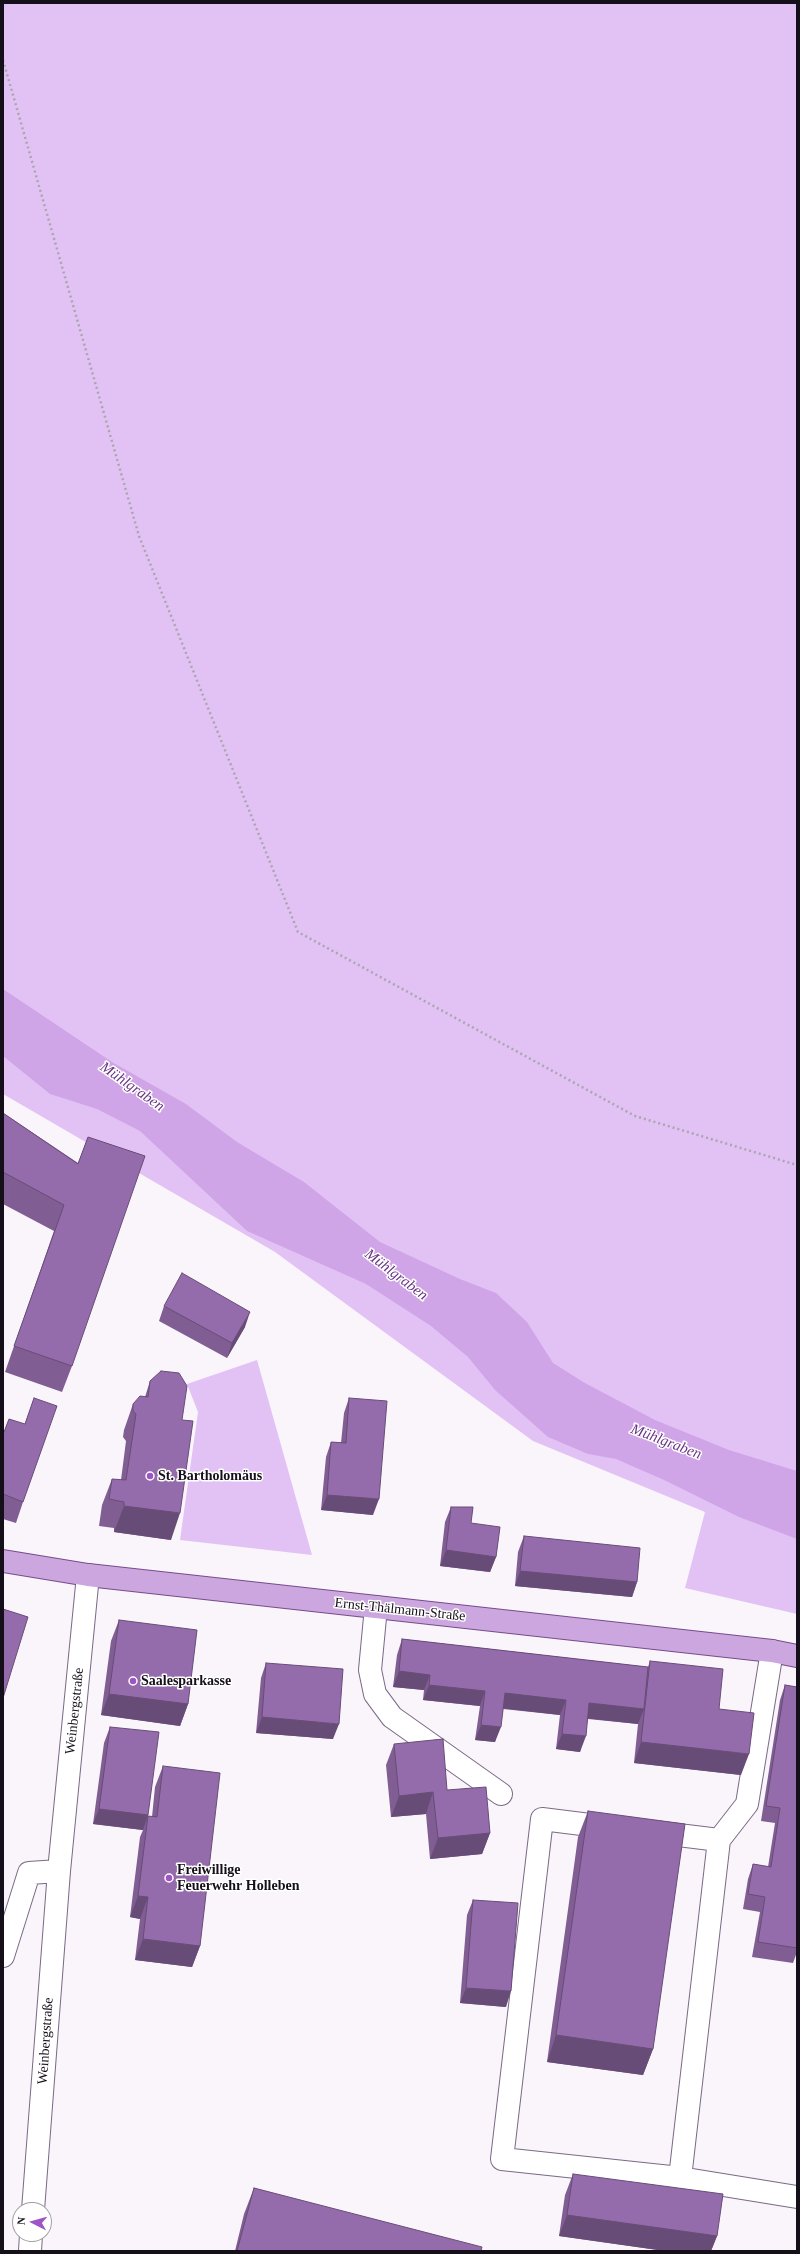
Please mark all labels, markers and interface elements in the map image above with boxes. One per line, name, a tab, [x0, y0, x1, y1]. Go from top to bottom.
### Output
water label: Mühlgraben	[96, 1058, 168, 1116]
water label: Mühlgraben	[361, 1245, 431, 1305]
water label: Mühlgraben	[628, 1420, 704, 1464]
place label: St. Bartholomäus	[158, 1468, 262, 1484]
marker: St. Bartholomäus	[145, 1471, 155, 1481]
street label: Ernst-Thälmann-Straße	[334, 1595, 466, 1625]
street label: Weinbergstraße	[62, 1667, 88, 1755]
place label: Saalesparkasse	[141, 1673, 231, 1689]
marker: Saalesparkasse	[128, 1676, 138, 1686]
place label: Freiwillige Feuerwehr Holleben	[177, 1862, 299, 1894]
marker: Freiwillige Feuerwehr Holleben	[164, 1873, 174, 1883]
street label: Weinbergstraße	[35, 1997, 57, 2085]
north arrow	[12, 2202, 52, 2242]
text: N	[15, 2216, 27, 2225]

